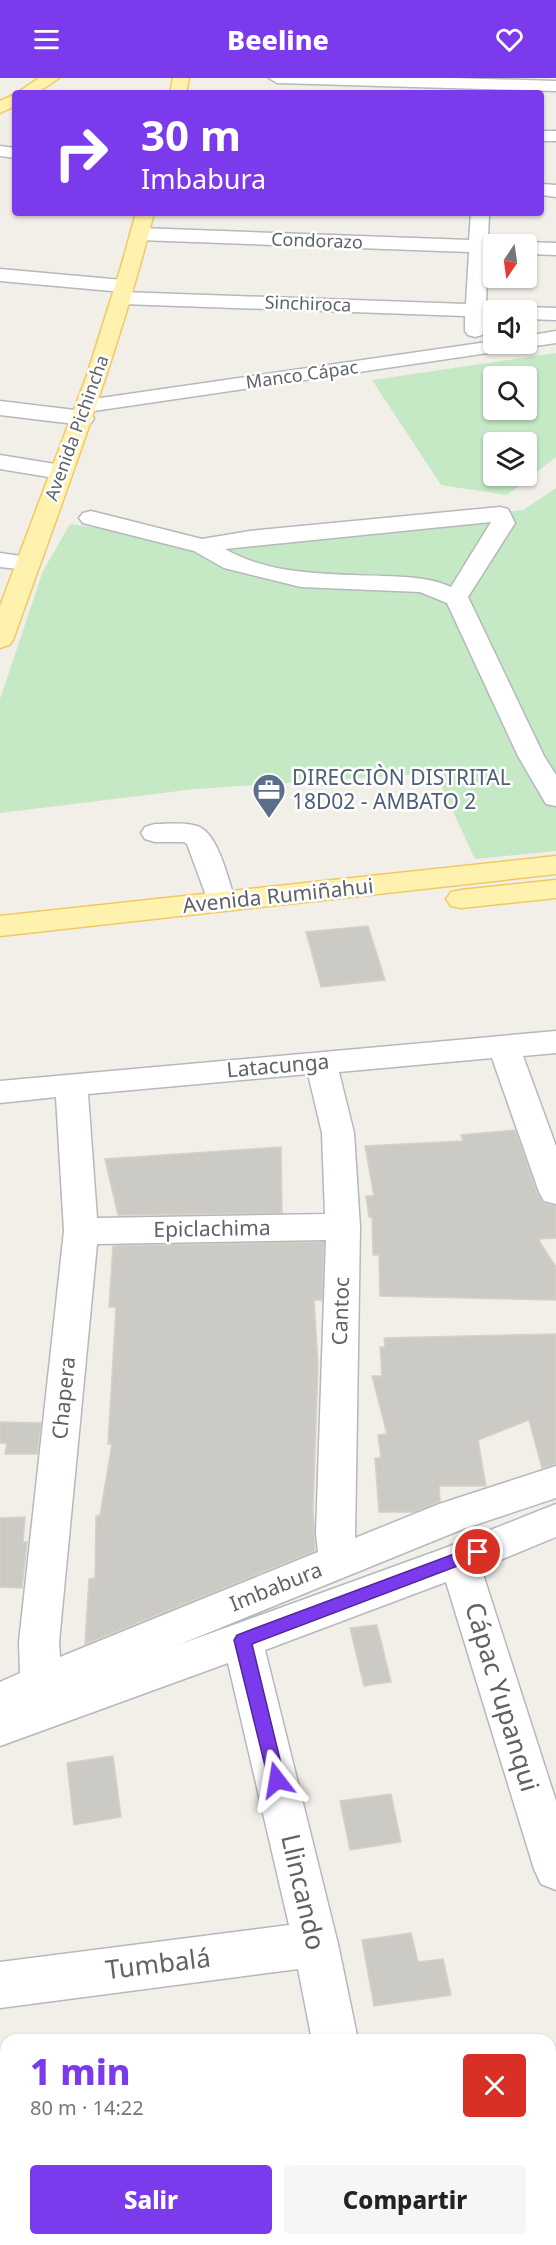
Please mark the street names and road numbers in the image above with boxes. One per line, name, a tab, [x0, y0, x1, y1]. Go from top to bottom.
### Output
street label: Condorazo	[271, 226, 363, 254]
street label: Sinchiroca	[264, 289, 352, 317]
street label: Avenida Pichincha	[39, 352, 114, 504]
street label: Manco Cápac	[244, 354, 360, 394]
street label: Avenida Rumiñahui	[181, 871, 375, 919]
street label: Latacunga	[225, 1047, 330, 1083]
street label: Epiclachima	[153, 1213, 271, 1243]
street label: Cantoc	[325, 1276, 355, 1346]
street label: Chapera	[45, 1355, 81, 1441]
street label: Imbabura	[225, 1555, 326, 1617]
street label: Cápac Yupanqui	[457, 1598, 549, 1796]
street label: Llincando	[273, 1830, 335, 1953]
street label: Tumbalá	[103, 1939, 212, 1987]

